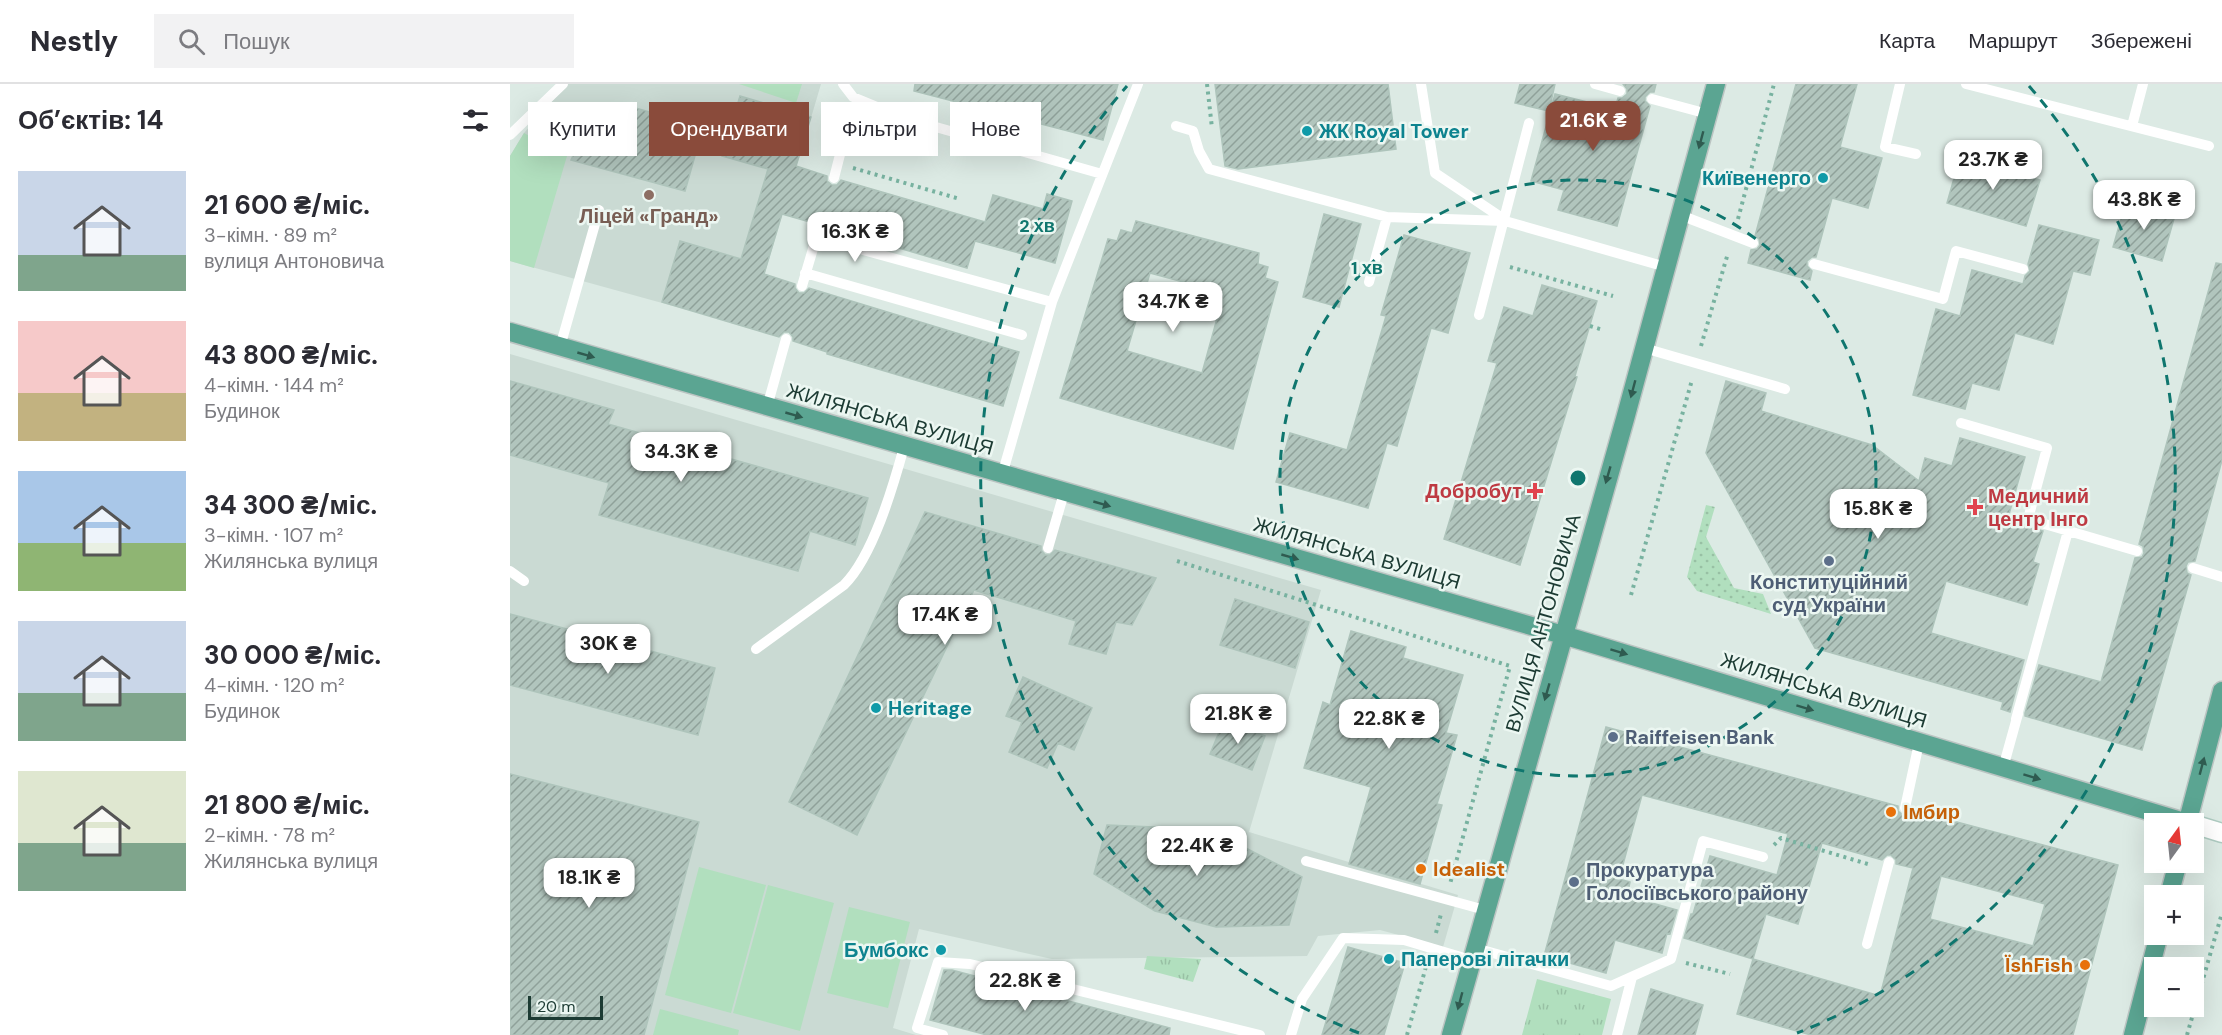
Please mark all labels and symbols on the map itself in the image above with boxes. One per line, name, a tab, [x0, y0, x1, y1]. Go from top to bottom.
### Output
pin: 21.6K ₴	[1538, 101, 1648, 152]
place label: ЖК Royal Tower	[1318, 118, 1469, 144]
marker: ЖК Royal Tower	[1300, 124, 1314, 138]
one-way arrow	[1696, 132, 1705, 150]
pin: 23.7K ₴	[1938, 140, 2048, 191]
place label: Київенерго	[1702, 165, 1811, 191]
marker: Київенерго	[1816, 171, 1830, 185]
pin: 43.8K ₴	[2089, 180, 2199, 231]
marker: Ліцей «Гранд»	[642, 188, 656, 202]
place label: Ліцей «Гранд»	[579, 203, 719, 229]
pin: 16.3K ₴	[800, 212, 910, 263]
text: 2 хв	[1019, 214, 1055, 238]
text: 1 хв	[1351, 256, 1383, 280]
pin: 34.7K ₴	[1118, 282, 1228, 333]
one-way arrow	[577, 351, 595, 360]
street label: ЖИЛЯНСЬКА ВУЛИЦЯ	[783, 377, 997, 461]
one-way arrow	[1628, 380, 1637, 398]
one-way arrow	[785, 411, 803, 420]
pin: 34.3K ₴	[626, 432, 736, 483]
one-way arrow	[1603, 466, 1613, 484]
centre of rings	[1568, 468, 1588, 488]
place label: Добробут	[1425, 478, 1522, 504]
marker: Добробут	[1526, 482, 1544, 500]
place label: Медичний центр Інго	[1988, 483, 2089, 532]
pin: 15.8K ₴	[1823, 489, 1933, 540]
marker: Медичний центр Інго	[1966, 498, 1984, 516]
one-way arrow	[1093, 500, 1111, 509]
street label: ВУЛИЦЯ АНТОНОВИЧА	[1499, 510, 1587, 735]
street label: ЖИЛЯНСЬКА ВУЛИЦЯ	[1250, 511, 1464, 595]
one-way arrow	[1281, 553, 1299, 562]
marker: Конституційний суд України	[1822, 554, 1836, 568]
place label: Конституційний суд України	[1750, 569, 1908, 618]
pin: 17.4K ₴	[890, 595, 1000, 646]
pin: 30K ₴	[566, 624, 650, 675]
street label: ЖИЛЯНСЬКА ВУЛИЦЯ	[1718, 646, 1930, 734]
one-way arrow	[1610, 648, 1628, 657]
one-way arrow	[1542, 683, 1551, 701]
pin: 21.8K ₴	[1183, 694, 1293, 745]
place label: Heritage	[888, 695, 972, 721]
pin: 22.8K ₴	[1334, 699, 1444, 750]
marker: Heritage	[869, 701, 883, 715]
one-way arrow	[1796, 704, 1814, 713]
place label: Raiffeisen Bank	[1625, 724, 1775, 750]
marker: Raiffeisen Bank	[1606, 730, 1620, 744]
one-way arrow	[2198, 757, 2208, 775]
one-way arrow	[2023, 773, 2041, 782]
place label: Імбир	[1903, 799, 1960, 825]
marker: Імбир	[1884, 805, 1898, 819]
north arrow	[2144, 813, 2204, 873]
pin: 22.4K ₴	[1142, 826, 1252, 877]
place label: Idealist	[1433, 856, 1505, 882]
place label: Прокуратура Голосіївського району	[1586, 857, 1809, 906]
pin: 18.1K ₴	[534, 858, 644, 909]
marker: Idealist	[1414, 862, 1428, 876]
marker: Прокуратура Голосіївського району	[1567, 875, 1581, 889]
place label: Бумбокс	[844, 937, 929, 963]
marker: Бумбокс	[934, 943, 948, 957]
place label: Паперові літачки	[1401, 946, 1569, 972]
marker: Паперові літачки	[1382, 952, 1396, 966]
place label: ÏshFish	[2004, 952, 2073, 978]
marker: ÏshFish	[2078, 958, 2092, 972]
pin: 22.8K ₴	[970, 961, 1080, 1012]
one-way arrow	[1455, 992, 1464, 1010]
scale bar	[528, 993, 603, 1020]

